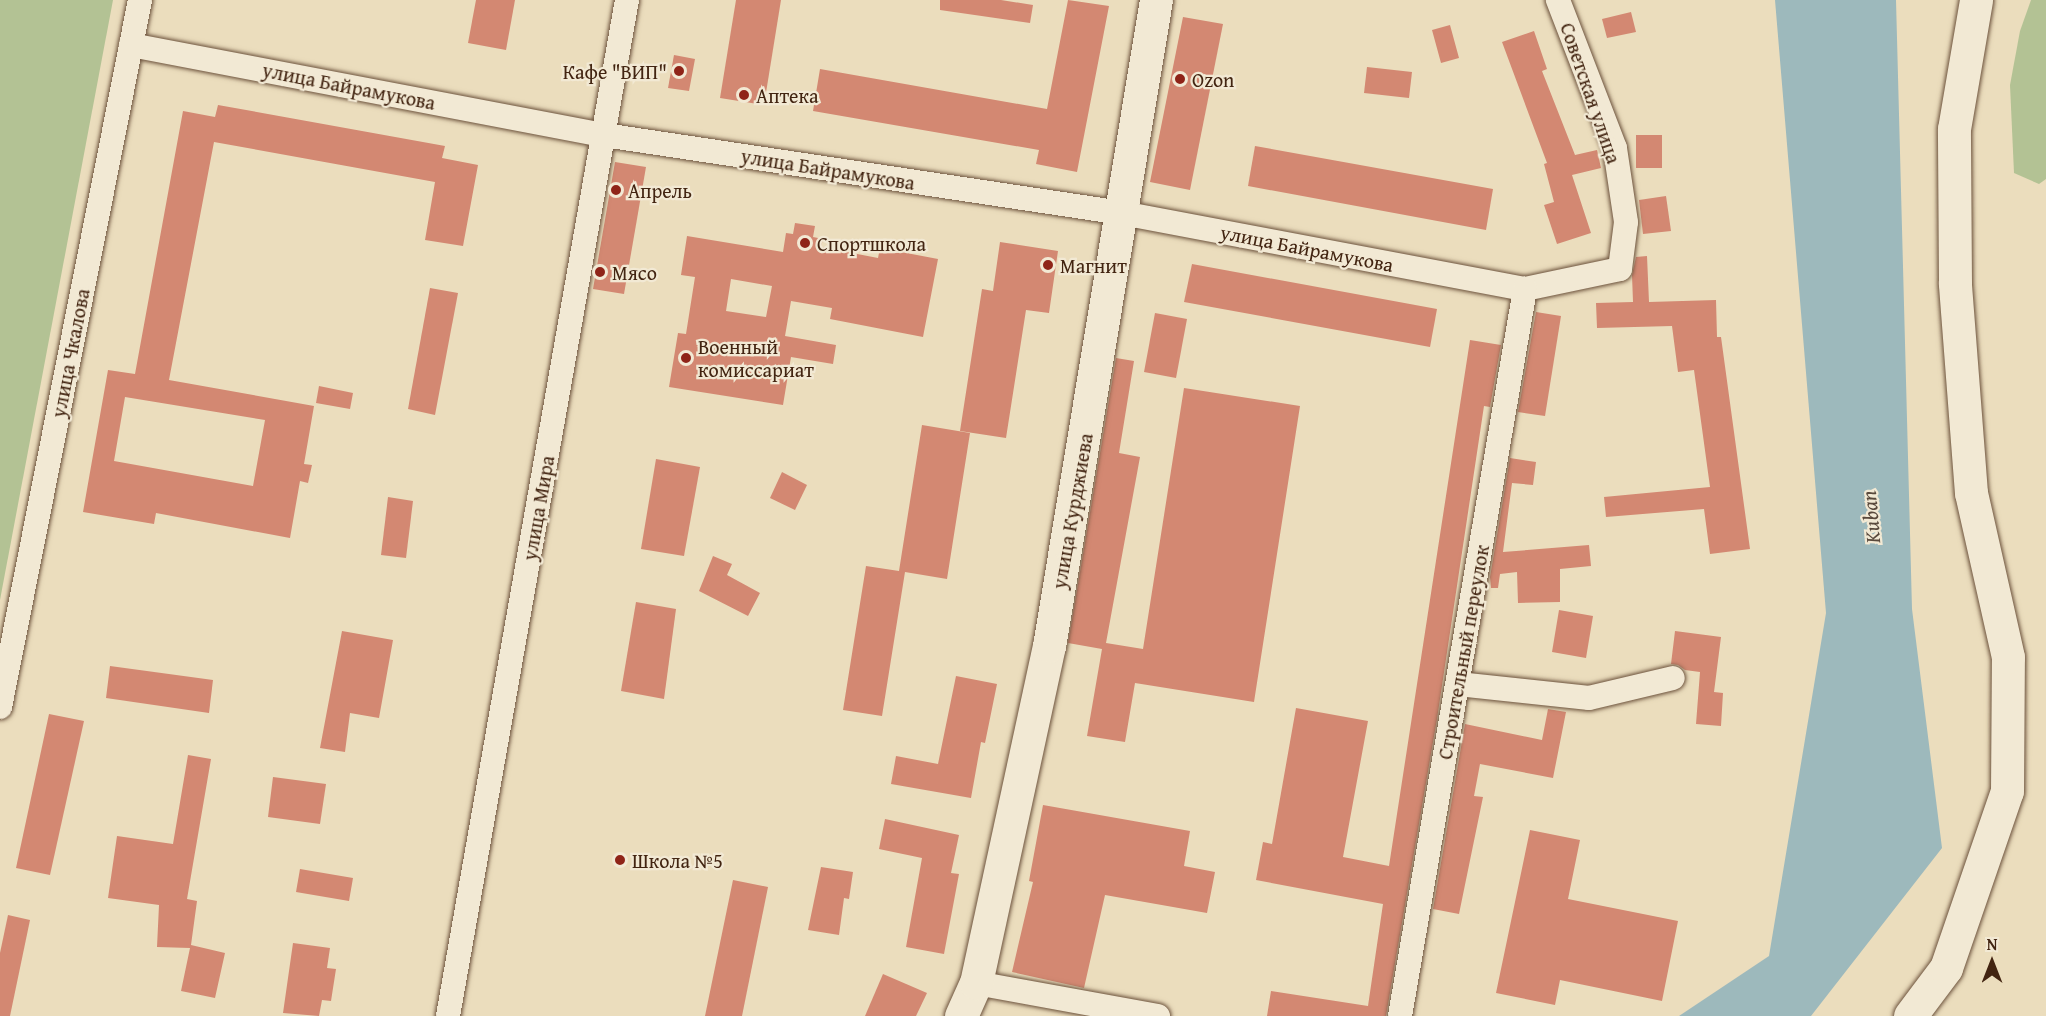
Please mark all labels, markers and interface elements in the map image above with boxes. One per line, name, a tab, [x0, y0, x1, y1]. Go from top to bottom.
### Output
street label: Советская улица	[1556, 19, 1626, 167]
street label: улица Байрамукова	[260, 57, 438, 115]
place label: Кафе "ВИП"	[563, 59, 667, 83]
marker: Кафе "ВИП"	[672, 64, 686, 78]
place label: Ozon	[1192, 67, 1234, 91]
marker: Ozon	[1173, 72, 1187, 86]
place label: Аптека	[756, 83, 818, 107]
marker: Аптека	[737, 88, 751, 102]
street label: улица Байрамукова	[739, 143, 917, 195]
place label: Апрель	[628, 178, 692, 202]
marker: Апрель	[609, 183, 623, 197]
street label: улица Байрамукова	[1218, 219, 1396, 277]
place label: Спортшкола	[817, 231, 926, 255]
marker: Спортшкола	[798, 236, 812, 250]
place label: Магнит	[1060, 253, 1127, 277]
marker: Магнит	[1041, 258, 1055, 272]
place label: Мясо	[612, 260, 657, 284]
marker: Мясо	[593, 265, 607, 279]
street label: улица Чкалова	[46, 286, 94, 420]
place label: Военный комиссариат	[698, 334, 814, 381]
marker: Военный комиссариат	[679, 351, 693, 365]
street label: улица Курджиева	[1046, 431, 1098, 591]
street label: улица Мира	[517, 454, 559, 562]
water label: Kuban	[1856, 490, 1886, 544]
street label: Строительный переулок	[1432, 543, 1494, 761]
place label: Школа №5	[632, 848, 723, 872]
marker: Школа №5	[613, 853, 627, 867]
north arrow	[1962, 932, 2022, 992]
text: N	[1987, 932, 1997, 956]

